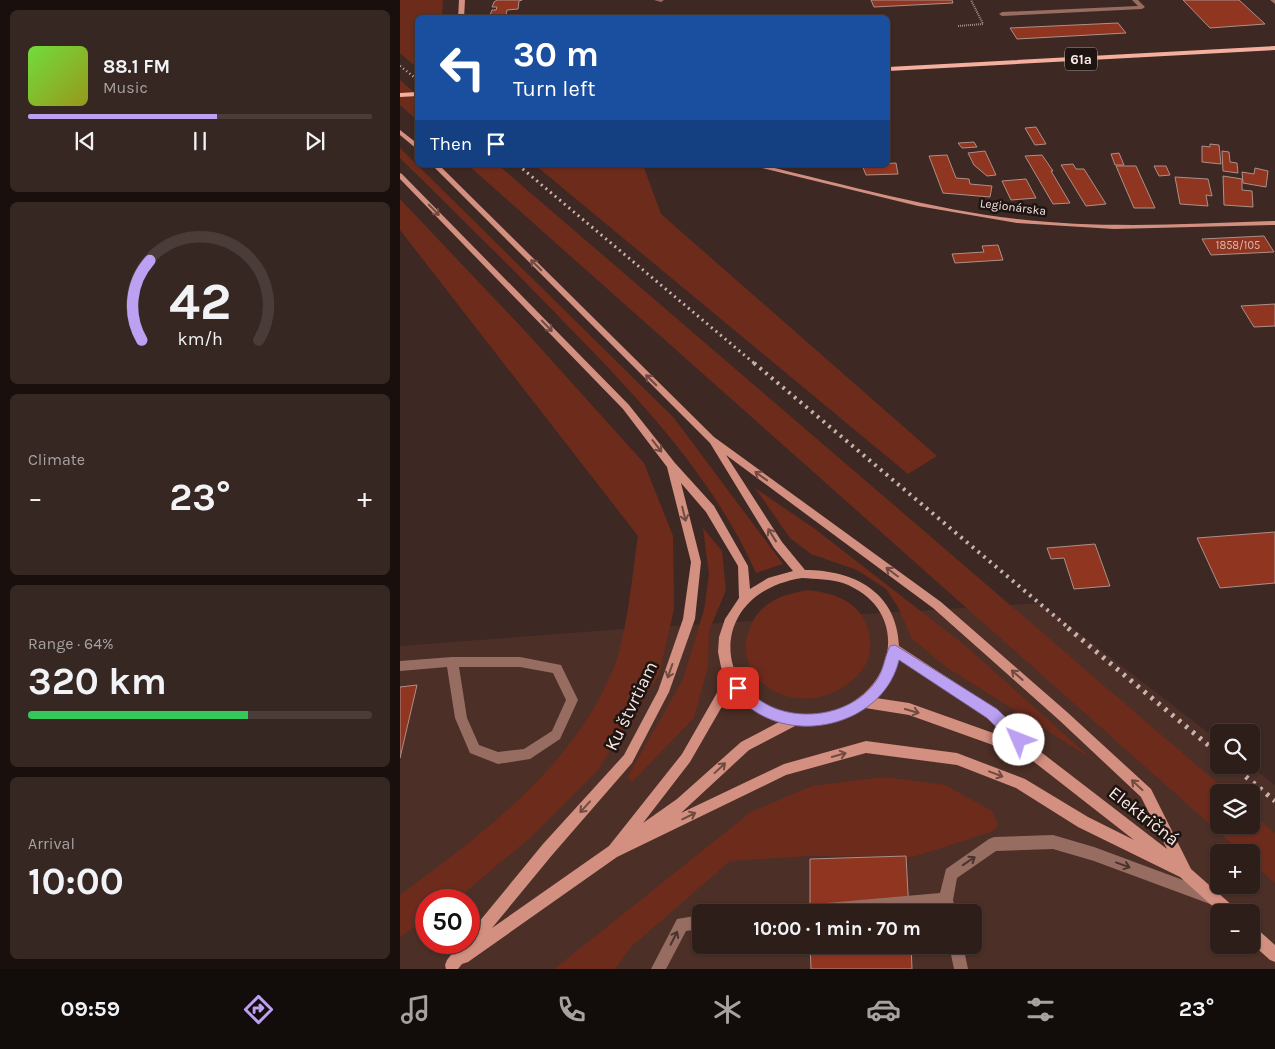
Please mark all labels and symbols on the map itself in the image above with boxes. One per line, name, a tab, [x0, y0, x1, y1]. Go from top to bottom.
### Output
road number: 61a	[1065, 48, 1097, 70]
street label: Legionárska	[979, 196, 1047, 218]
one-way arrow	[428, 203, 440, 216]
house number: 1858/105	[1216, 239, 1260, 252]
one-way arrow	[530, 259, 542, 272]
one-way arrow	[541, 320, 553, 332]
one-way arrow	[645, 374, 657, 386]
one-way arrow	[651, 439, 662, 452]
one-way arrow	[755, 470, 768, 481]
one-way arrow	[680, 505, 689, 521]
one-way arrow	[767, 529, 777, 543]
one-way arrow	[886, 566, 899, 577]
street label: Ku štvrtiam	[600, 658, 662, 754]
one-way arrow	[665, 663, 674, 678]
pin	[717, 667, 759, 709]
one-way arrow	[1011, 670, 1024, 681]
one-way arrow	[904, 706, 920, 716]
position arrow	[992, 713, 1044, 765]
one-way arrow	[830, 749, 846, 759]
one-way arrow	[714, 762, 727, 774]
one-way arrow	[988, 770, 1004, 779]
one-way arrow	[1131, 779, 1144, 791]
street label: Električná	[1104, 782, 1184, 850]
one-way arrow	[579, 801, 591, 814]
one-way arrow	[681, 811, 696, 821]
one-way arrow	[962, 856, 976, 866]
one-way arrow	[1114, 861, 1130, 870]
speed limit sign: 50	[415, 889, 480, 954]
one-way arrow	[670, 931, 680, 945]

